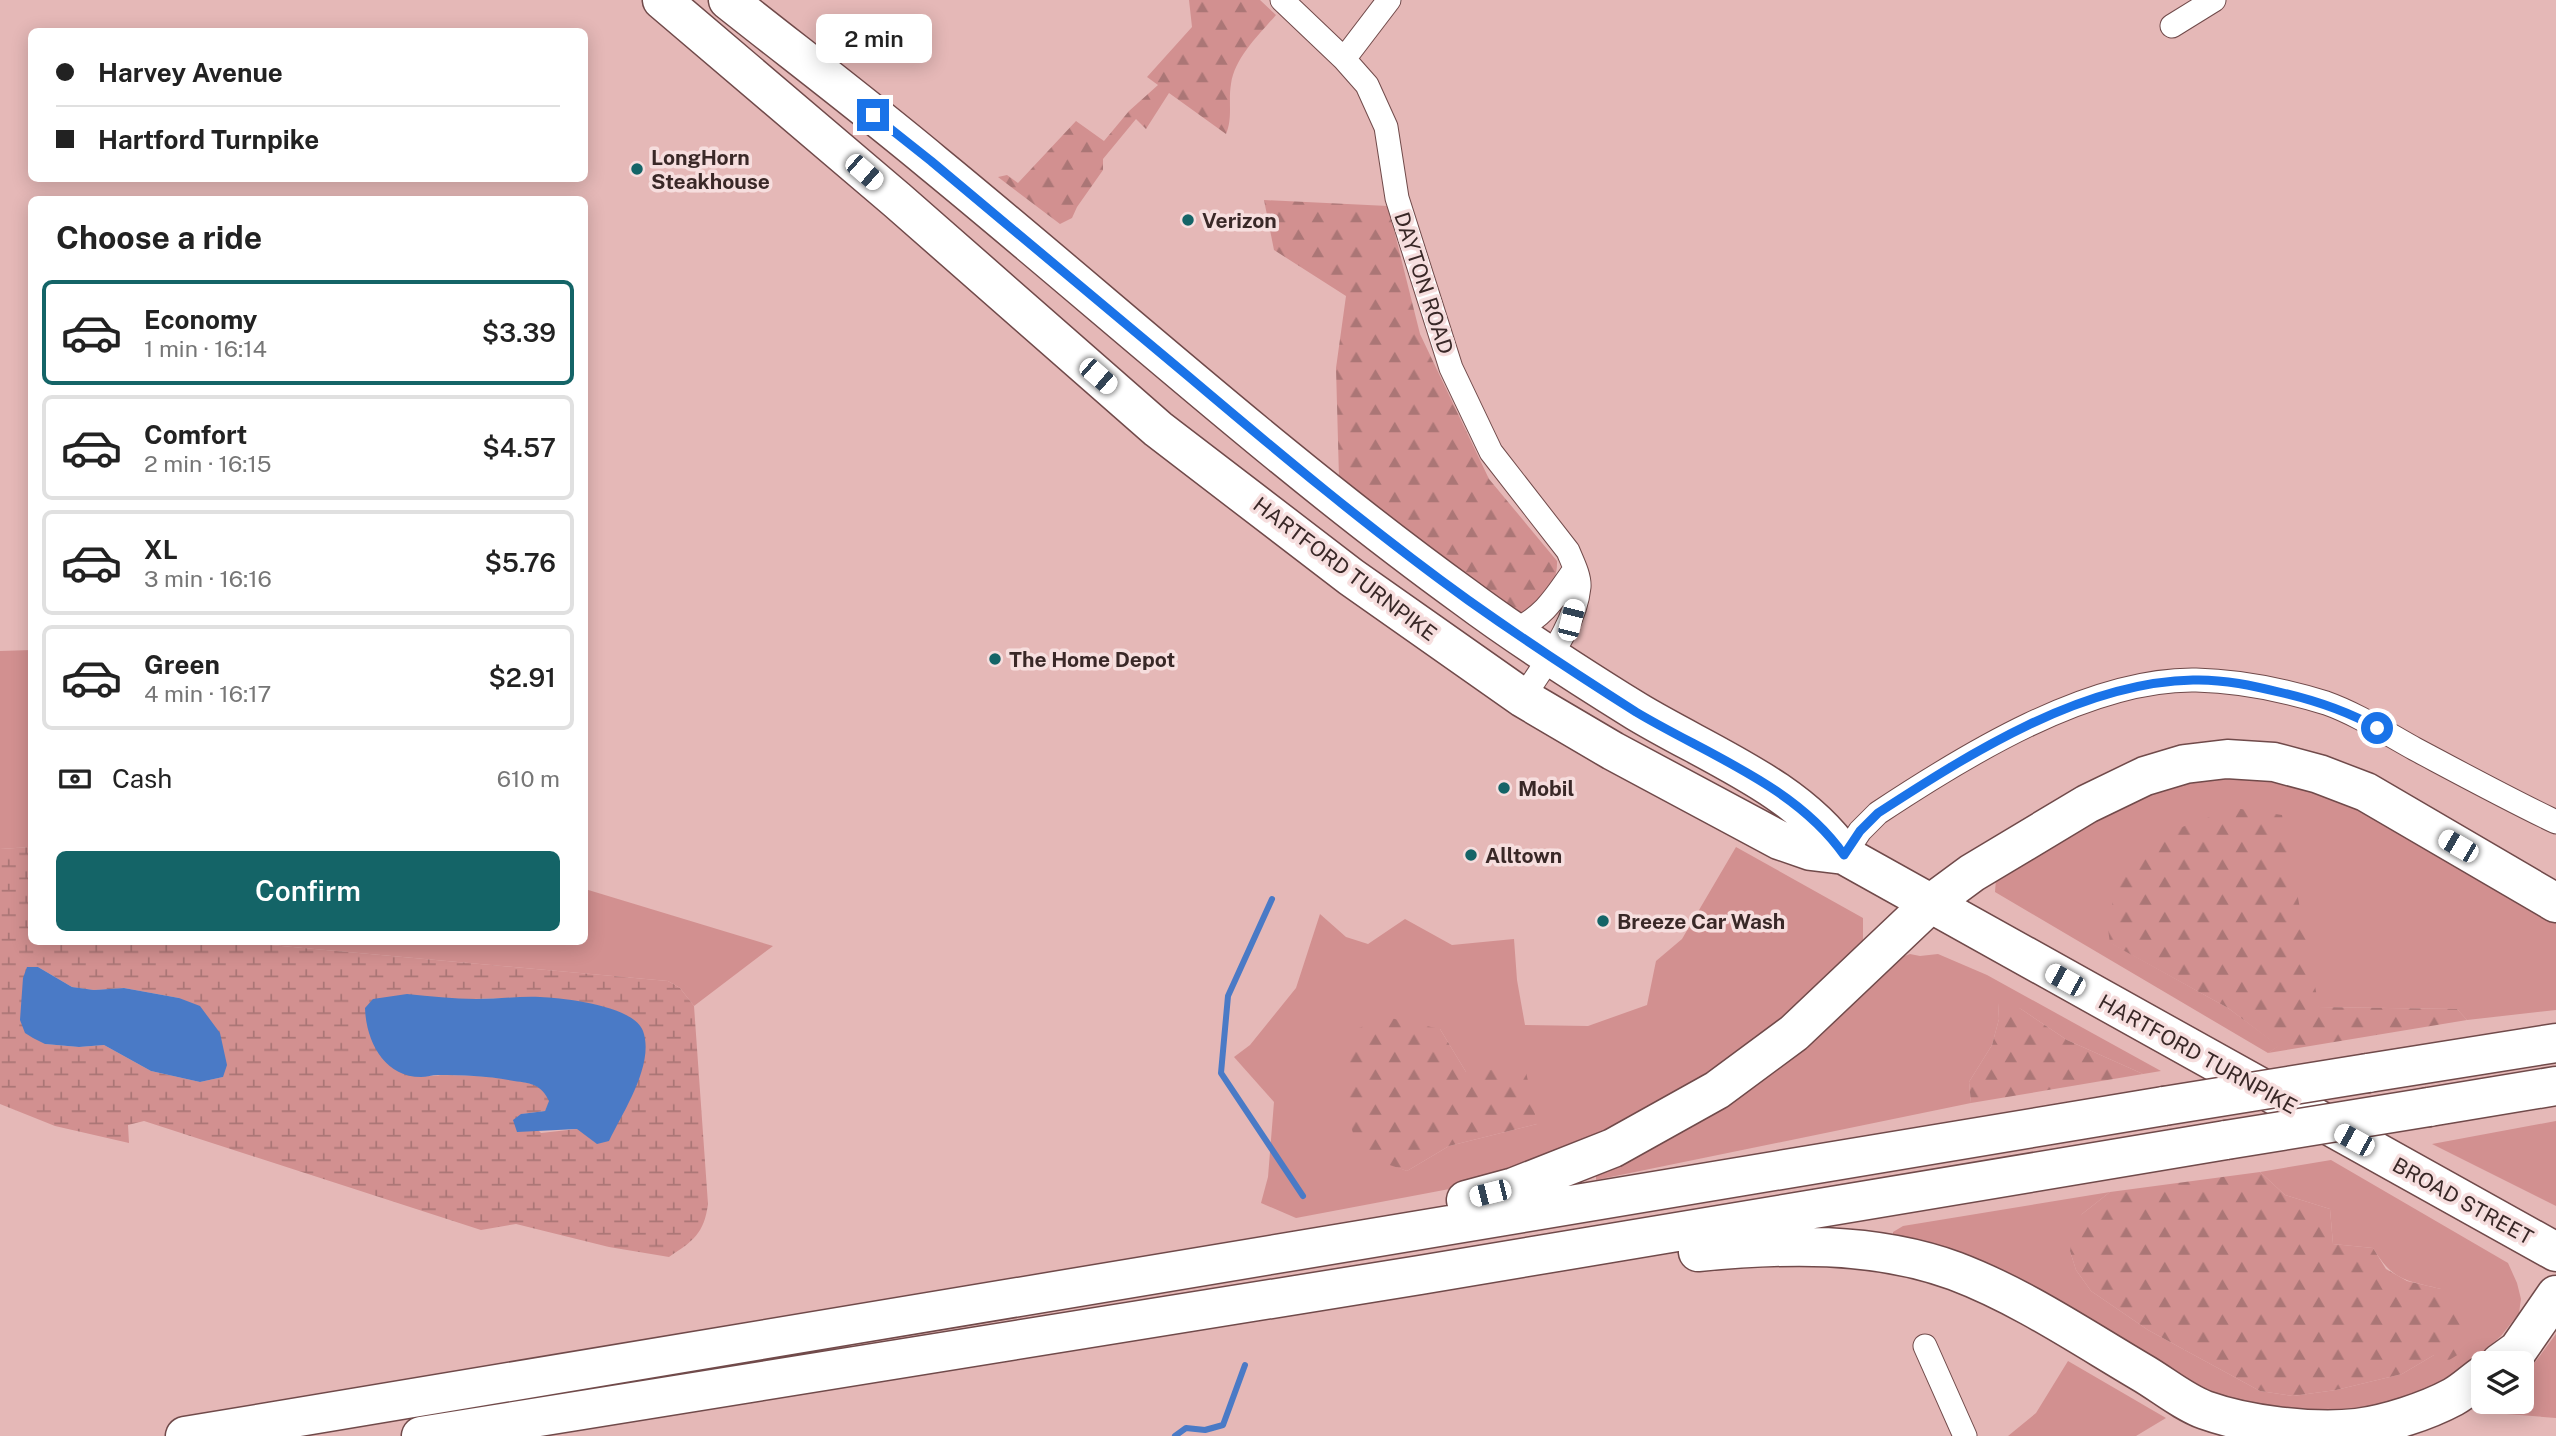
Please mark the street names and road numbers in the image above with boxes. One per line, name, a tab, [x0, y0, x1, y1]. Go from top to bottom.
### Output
street label: DAYTON ROAD	[1389, 209, 1459, 357]
street label: HARTFORD TURNPIKE	[1248, 492, 1442, 646]
street label: HARTFORD TURNPIKE	[2094, 989, 2302, 1119]
street label: BROAD STREET	[2388, 1152, 2538, 1250]

